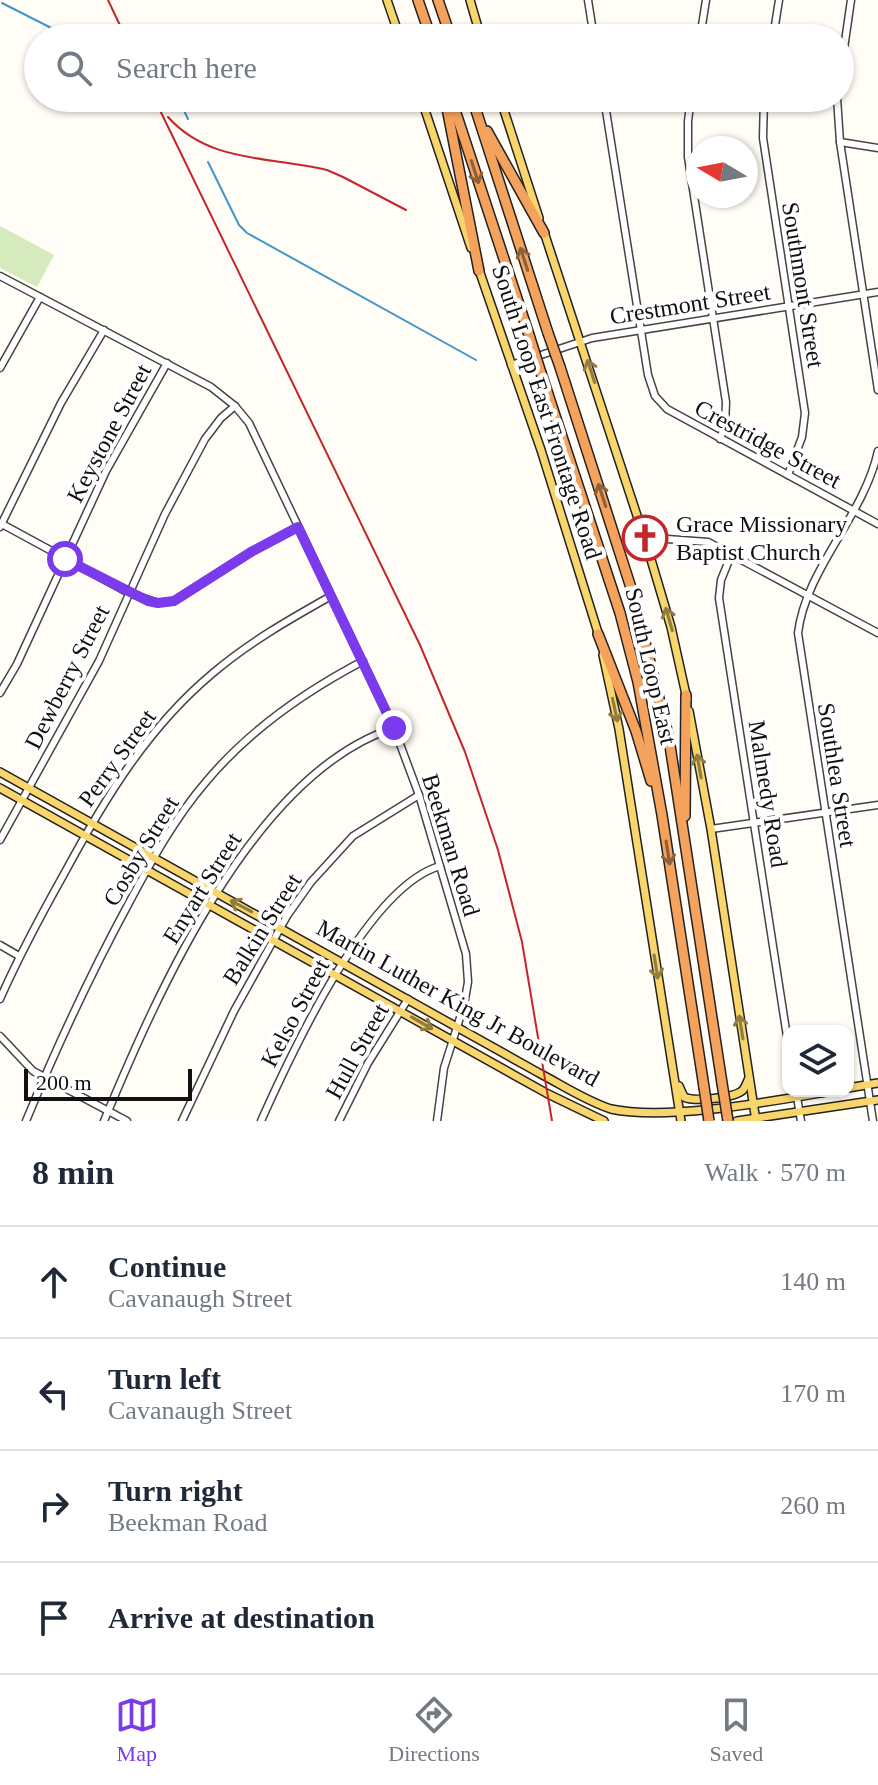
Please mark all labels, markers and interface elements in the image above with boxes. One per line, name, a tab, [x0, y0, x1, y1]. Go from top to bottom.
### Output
search box	[24, 24, 854, 112]
icon: search	[52, 46, 96, 90]
text: Search here	[116, 51, 257, 84]
north arrow	[686, 136, 758, 208]
one-way arrow	[469, 159, 484, 184]
street label: Southmont Street	[777, 200, 829, 370]
one-way arrow	[516, 246, 531, 272]
street label: South Loop East Frontage Road	[487, 262, 607, 562]
street label: Crestmont Street	[608, 278, 772, 330]
street label: Keystone Street	[62, 359, 156, 506]
one-way arrow	[582, 359, 597, 384]
street label: Crestridge Street	[690, 395, 846, 494]
one-way arrow	[594, 483, 609, 509]
place label: Grace Missionary Baptist Church	[676, 511, 847, 565]
church icon: Grace Missionary Baptist Church	[621, 514, 669, 562]
route start	[47, 541, 83, 577]
street label: South Loop East	[620, 585, 682, 747]
street label: Dewberry Street	[20, 600, 115, 753]
one-way arrow	[661, 607, 676, 633]
one-way arrow	[608, 697, 623, 722]
street label: Southlea Street	[813, 701, 861, 849]
street label: Perry Street	[73, 704, 161, 812]
route end	[376, 710, 412, 746]
street label: Malmedy Road	[744, 719, 792, 869]
one-way arrow	[691, 754, 706, 779]
street label: Beekman Road	[417, 771, 485, 919]
street label: Cosby Street	[98, 791, 184, 911]
street label: Enyart Street	[158, 827, 247, 948]
one-way arrow	[661, 840, 676, 865]
street label: Balkin Street	[218, 868, 307, 989]
one-way arrow	[229, 898, 253, 913]
street label: Martin Luther King Jr Boulevard	[312, 914, 604, 1092]
one-way arrow	[650, 953, 665, 979]
street label: Kelso Street	[256, 955, 334, 1071]
street label: Hull Street	[320, 999, 394, 1103]
one-way arrow	[410, 1015, 433, 1031]
one-way arrow	[733, 1015, 748, 1040]
map controls	[782, 1025, 854, 1097]
button: layers	[782, 1025, 854, 1097]
scale bar	[24, 1065, 192, 1101]
text: 200 m	[36, 1070, 92, 1095]
text: 8 min	[32, 1154, 114, 1191]
text: Walk · 570 m	[704, 1158, 846, 1187]
text: Continue	[108, 1250, 226, 1283]
icon: ahead	[32, 1260, 76, 1304]
text: 140 m	[780, 1267, 846, 1296]
text: Cavanaugh Street	[108, 1284, 292, 1313]
text: Turn left	[108, 1362, 221, 1395]
icon: left	[32, 1372, 76, 1416]
text: 170 m	[780, 1379, 846, 1408]
text: Cavanaugh Street	[108, 1396, 292, 1425]
text: Turn right	[108, 1474, 243, 1507]
icon: right	[32, 1484, 76, 1528]
text: 260 m	[780, 1491, 846, 1520]
text: Beekman Road	[108, 1508, 268, 1537]
icon: arrive	[32, 1596, 76, 1640]
text: Arrive at destination	[108, 1601, 375, 1634]
tab: Map	[115, 1693, 159, 1767]
tab: Directions	[388, 1693, 480, 1767]
tab: Saved	[709, 1693, 763, 1767]

